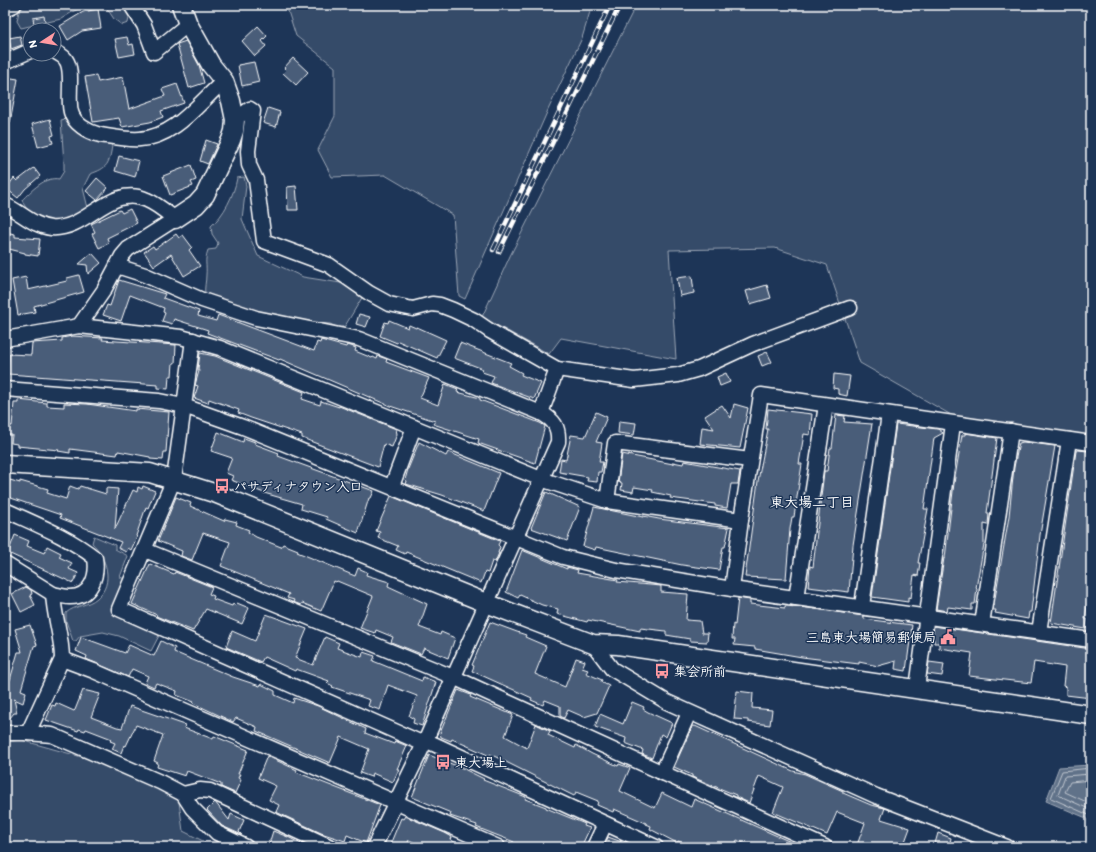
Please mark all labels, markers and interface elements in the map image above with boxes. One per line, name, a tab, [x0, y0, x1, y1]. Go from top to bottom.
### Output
north arrow	[22, 22, 62, 62]
text: N	[26, 39, 40, 49]
bus stop icon: パサディナタウン入口	[213, 477, 231, 495]
place label: パサディナタウン入口	[234, 479, 362, 494]
district label: 東大場二丁目	[770, 494, 854, 511]
public building icon: 三島東大場簡易郵便局	[939, 628, 957, 646]
place label: 三島東大場簡易郵便局	[806, 630, 936, 645]
bus stop icon: 集会所前	[653, 662, 671, 680]
place label: 集会所前	[674, 664, 726, 679]
bus stop icon: 東大場上	[434, 753, 452, 771]
place label: 東大場上	[455, 755, 507, 770]

